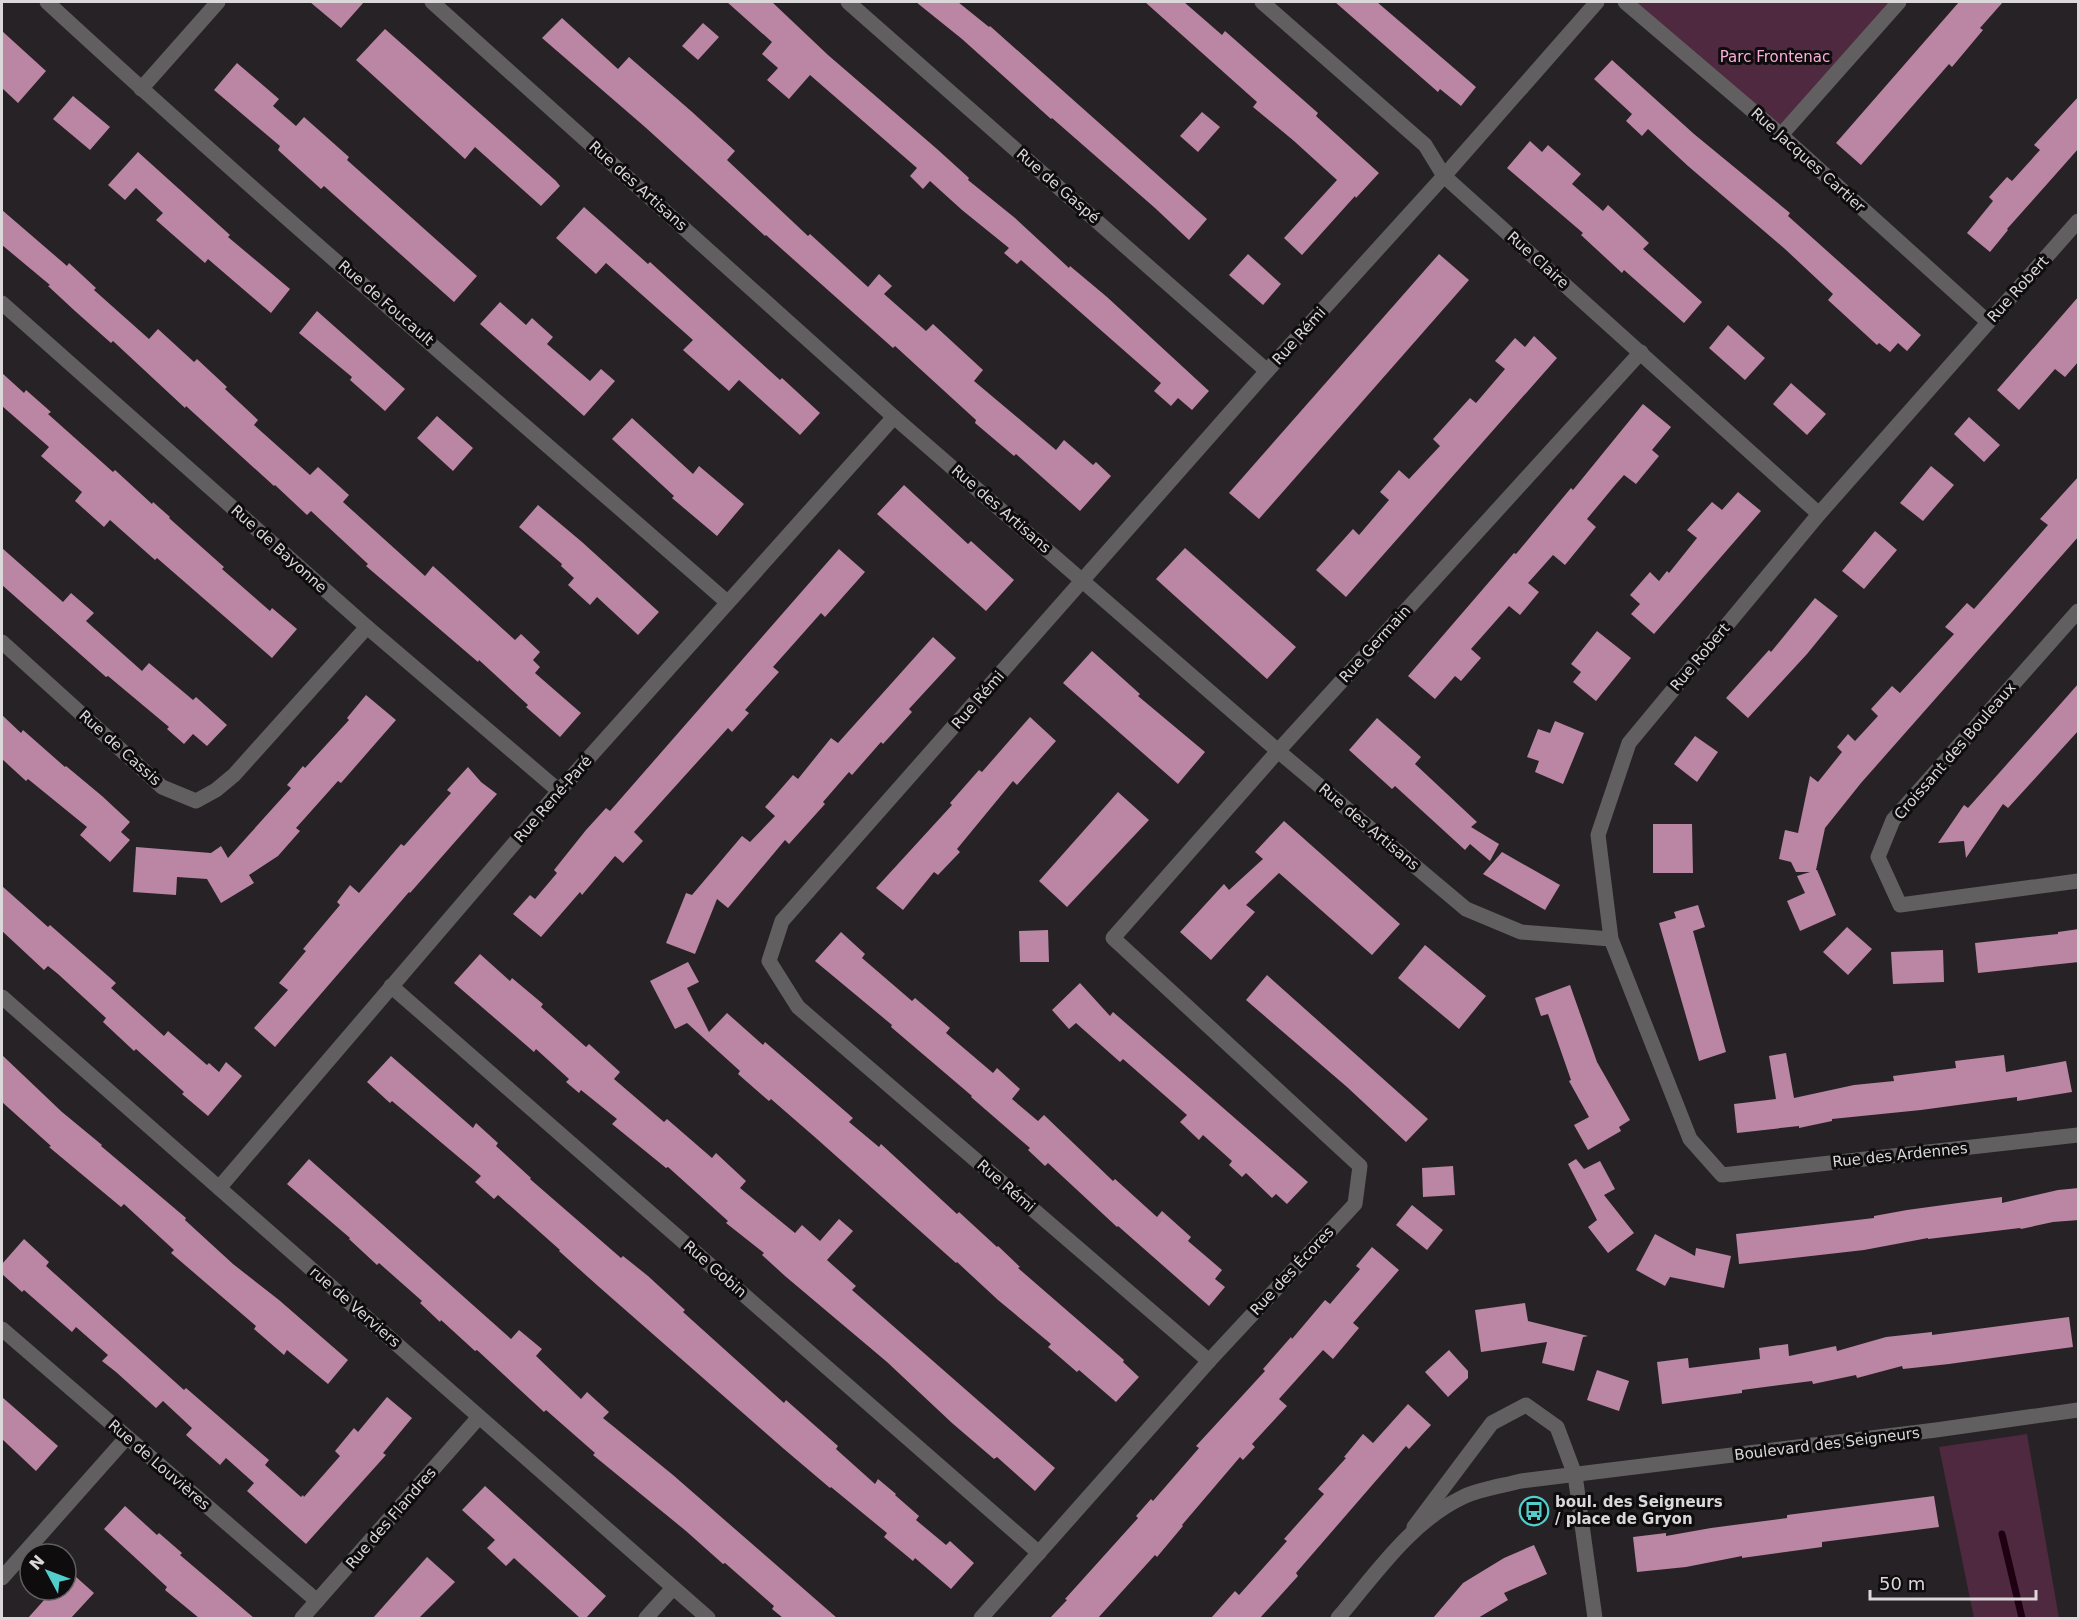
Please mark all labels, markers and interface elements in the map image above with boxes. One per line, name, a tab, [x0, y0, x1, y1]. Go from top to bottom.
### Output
park label: Parc Frontenac	[1720, 48, 1830, 66]
street label: Rue Jacques Cartier	[1747, 104, 1869, 217]
street label: Rue des Artisans	[585, 137, 691, 235]
street label: Rue de Gaspé	[1013, 145, 1103, 227]
street label: Rue Claire	[1504, 228, 1572, 292]
street label: Rue Robert	[1984, 252, 2053, 326]
street label: Rue de Foucault	[335, 257, 437, 349]
street label: Rue Rémi	[1269, 304, 1329, 368]
street label: Rue des Artisans	[948, 461, 1054, 557]
street label: Rue de Bayonne	[227, 501, 331, 597]
street label: Rue Germain	[1336, 602, 1414, 686]
street label: Rue Robert	[1666, 619, 1734, 695]
street label: Rue Rémi	[948, 667, 1008, 733]
street label: Croissant des Bouleaux	[1891, 679, 2020, 823]
street label: Rue de Cassis	[75, 706, 165, 790]
street label: Rue René-Paré	[510, 752, 596, 846]
street label: Rue des Artisans	[1315, 780, 1423, 874]
street label: Rue des Ardennes	[1832, 1139, 1969, 1171]
street label: Rue Rémi	[973, 1156, 1039, 1216]
street label: Rue des Écores	[1246, 1222, 1338, 1319]
street label: Rue Gobin	[680, 1237, 750, 1301]
street label: rue de Verviers	[306, 1263, 404, 1351]
street label: Rue de Louvières	[105, 1416, 214, 1514]
street label: Boulevard des Seigneurs	[1733, 1424, 1921, 1464]
street label: Rue des Flandres	[342, 1463, 440, 1572]
place label: boul. des Seigneurs / place de Gryon	[1555, 1493, 1723, 1528]
bus stop icon: boul. des Seigneurs / place de Gryon	[1518, 1495, 1550, 1527]
north arrow	[18, 1542, 78, 1602]
text: N	[25, 1551, 49, 1574]
scale bar	[1870, 1563, 2036, 1601]
text: 50 m	[1879, 1573, 1925, 1594]

